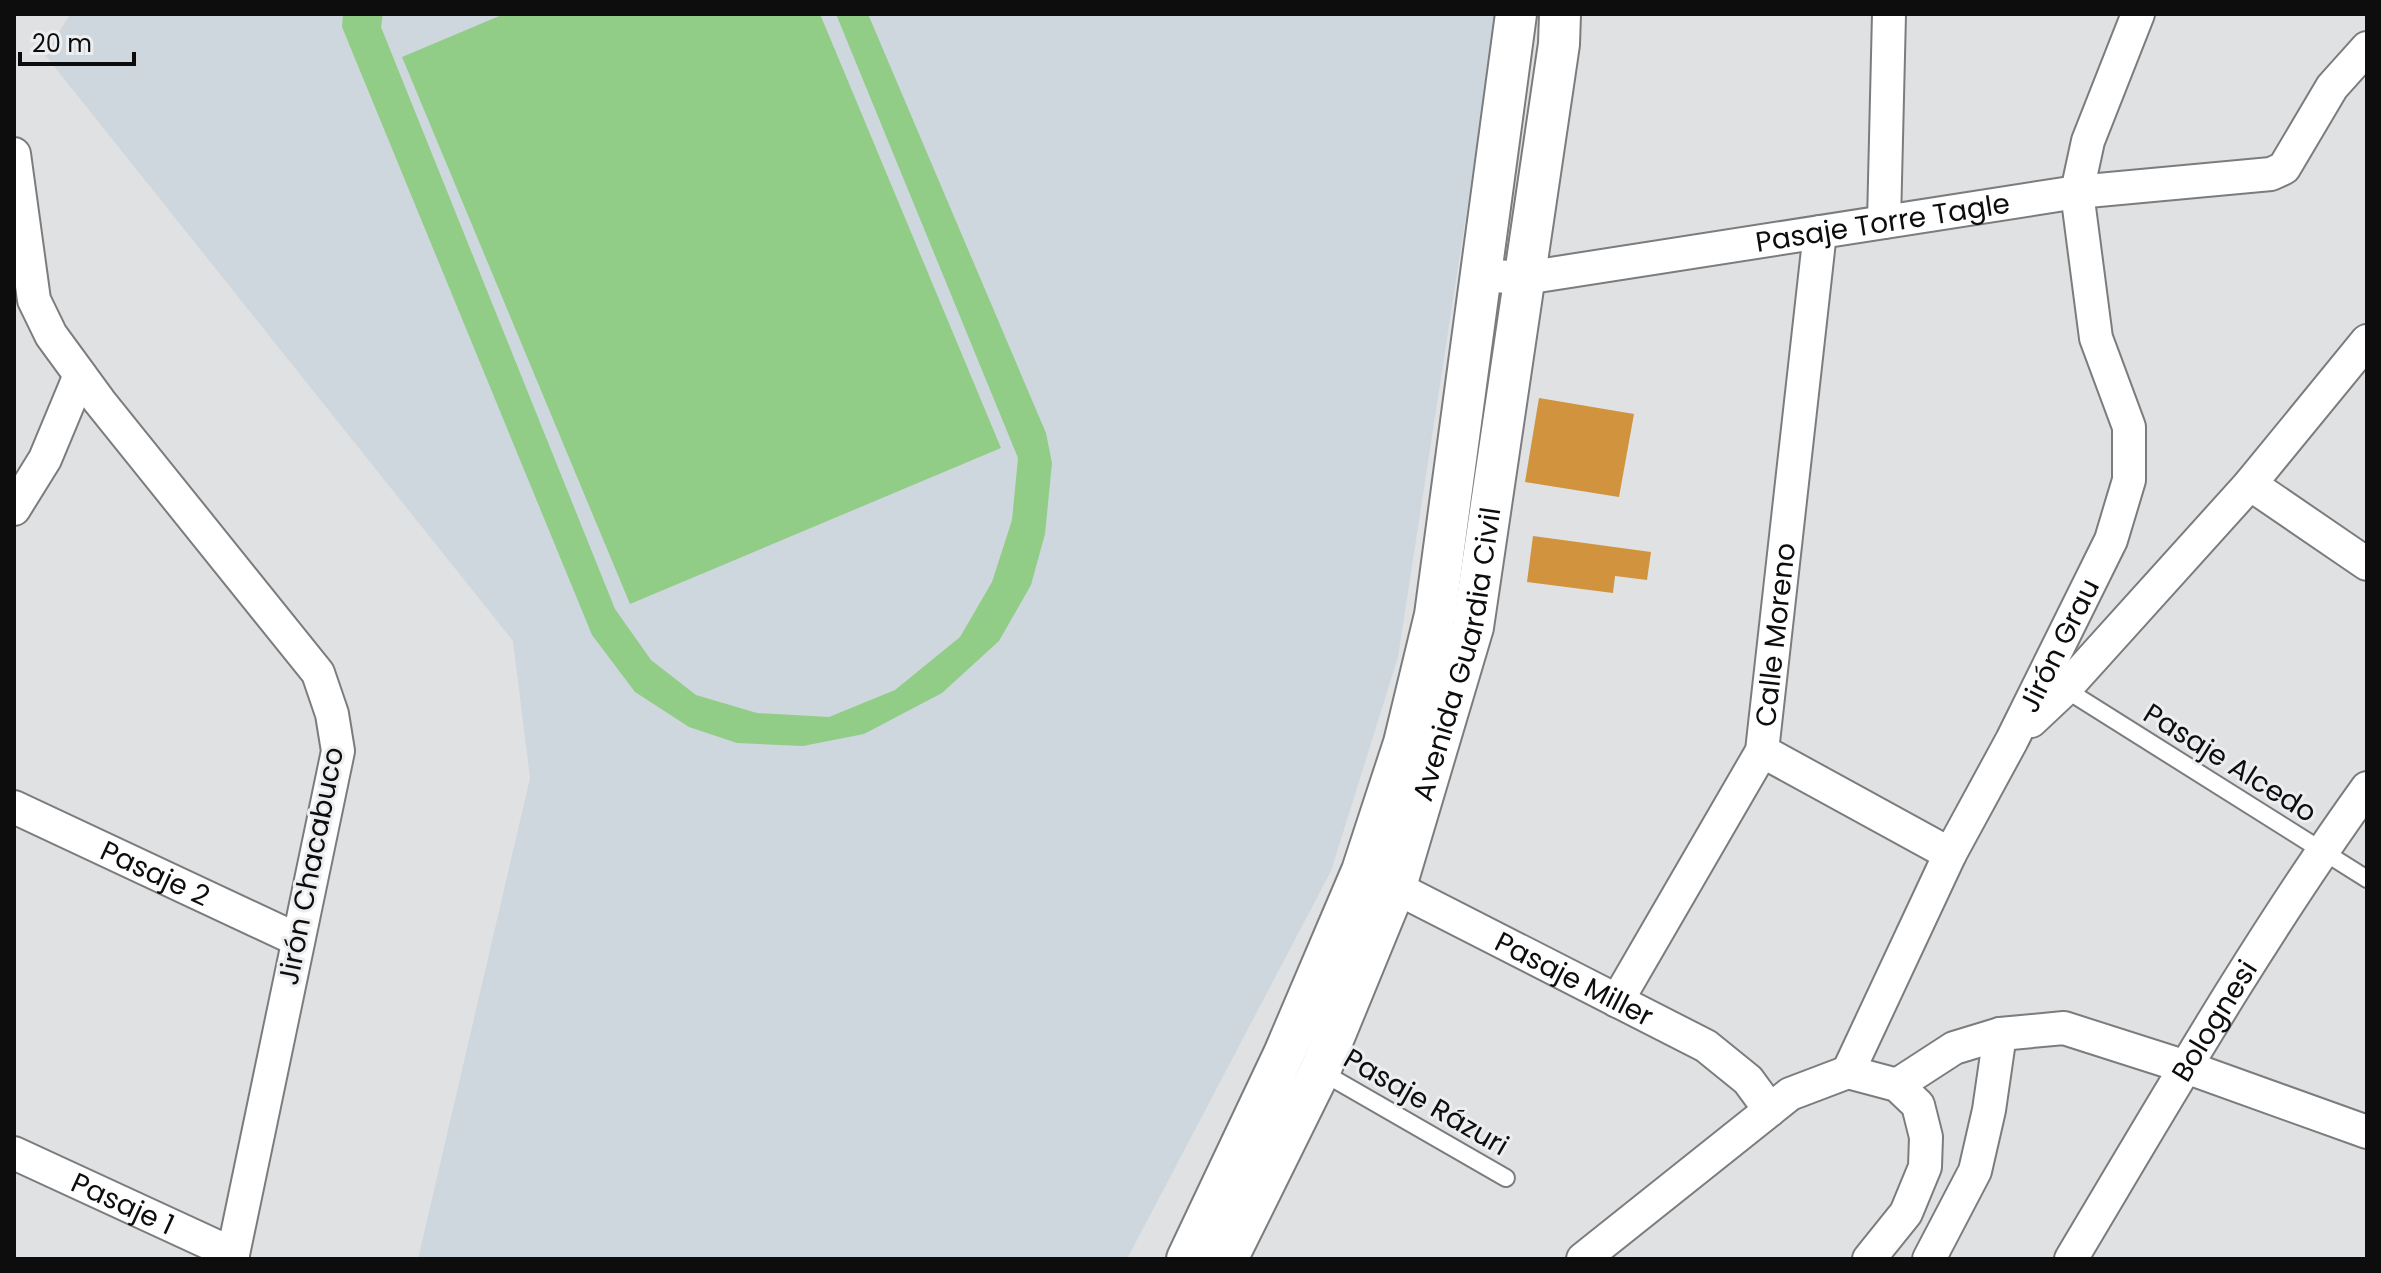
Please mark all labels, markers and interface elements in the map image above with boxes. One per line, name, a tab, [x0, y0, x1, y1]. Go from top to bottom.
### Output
scale bar	[20, 16, 134, 66]
text: 20 m	[32, 27, 92, 60]
street label: Pasaje Torre Tagle	[1753, 183, 2012, 261]
street label: Avenida Guardia Civil	[1403, 505, 1510, 806]
street label: Calle Moreno	[1745, 541, 1805, 729]
street label: Jirón Grau	[2009, 572, 2108, 719]
street label: Pasaje Alcedo	[2136, 694, 2324, 832]
street label: Jirón Chacabuco	[269, 744, 353, 988]
street label: Pasaje 2	[94, 831, 216, 916]
street label: Pasaje Miller	[1488, 922, 1660, 1035]
street label: Bolognesi	[2162, 953, 2266, 1089]
street label: Pasaje Rázuri	[1336, 1039, 1516, 1165]
street label: Pasaje 1	[65, 1163, 181, 1244]

